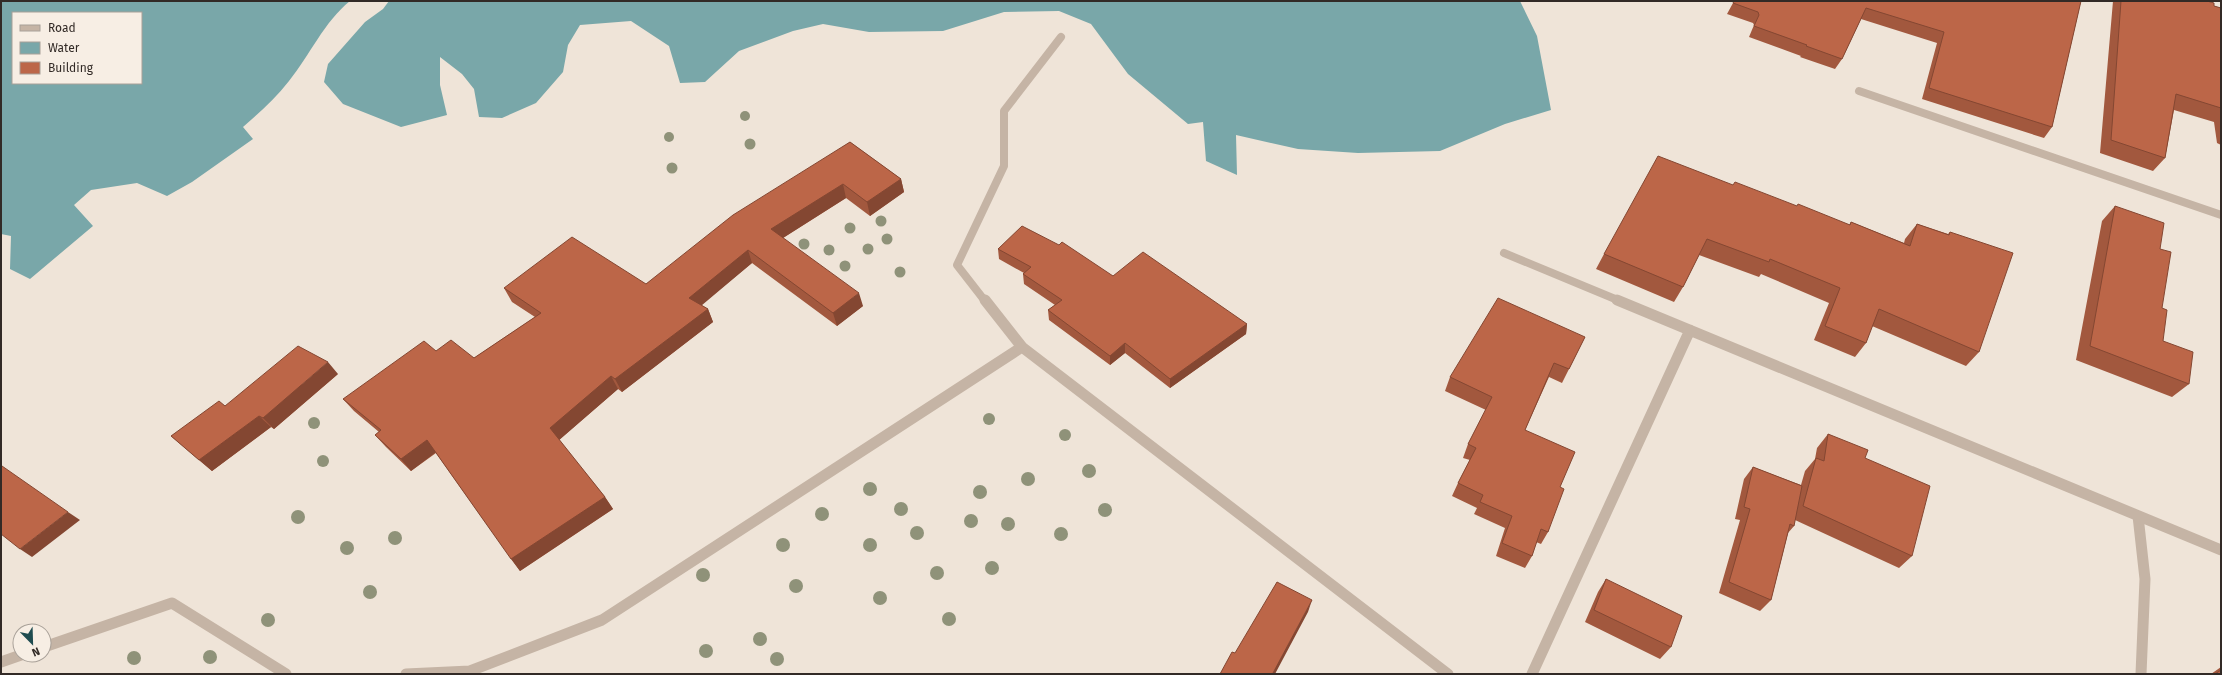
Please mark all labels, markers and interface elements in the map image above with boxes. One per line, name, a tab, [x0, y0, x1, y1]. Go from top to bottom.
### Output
legend	[12, 12, 142, 84]
text: Road	[48, 21, 76, 35]
text: Water	[48, 41, 80, 55]
text: Building	[48, 61, 94, 75]
north arrow	[12, 623, 52, 663]
text: N	[30, 644, 42, 659]

